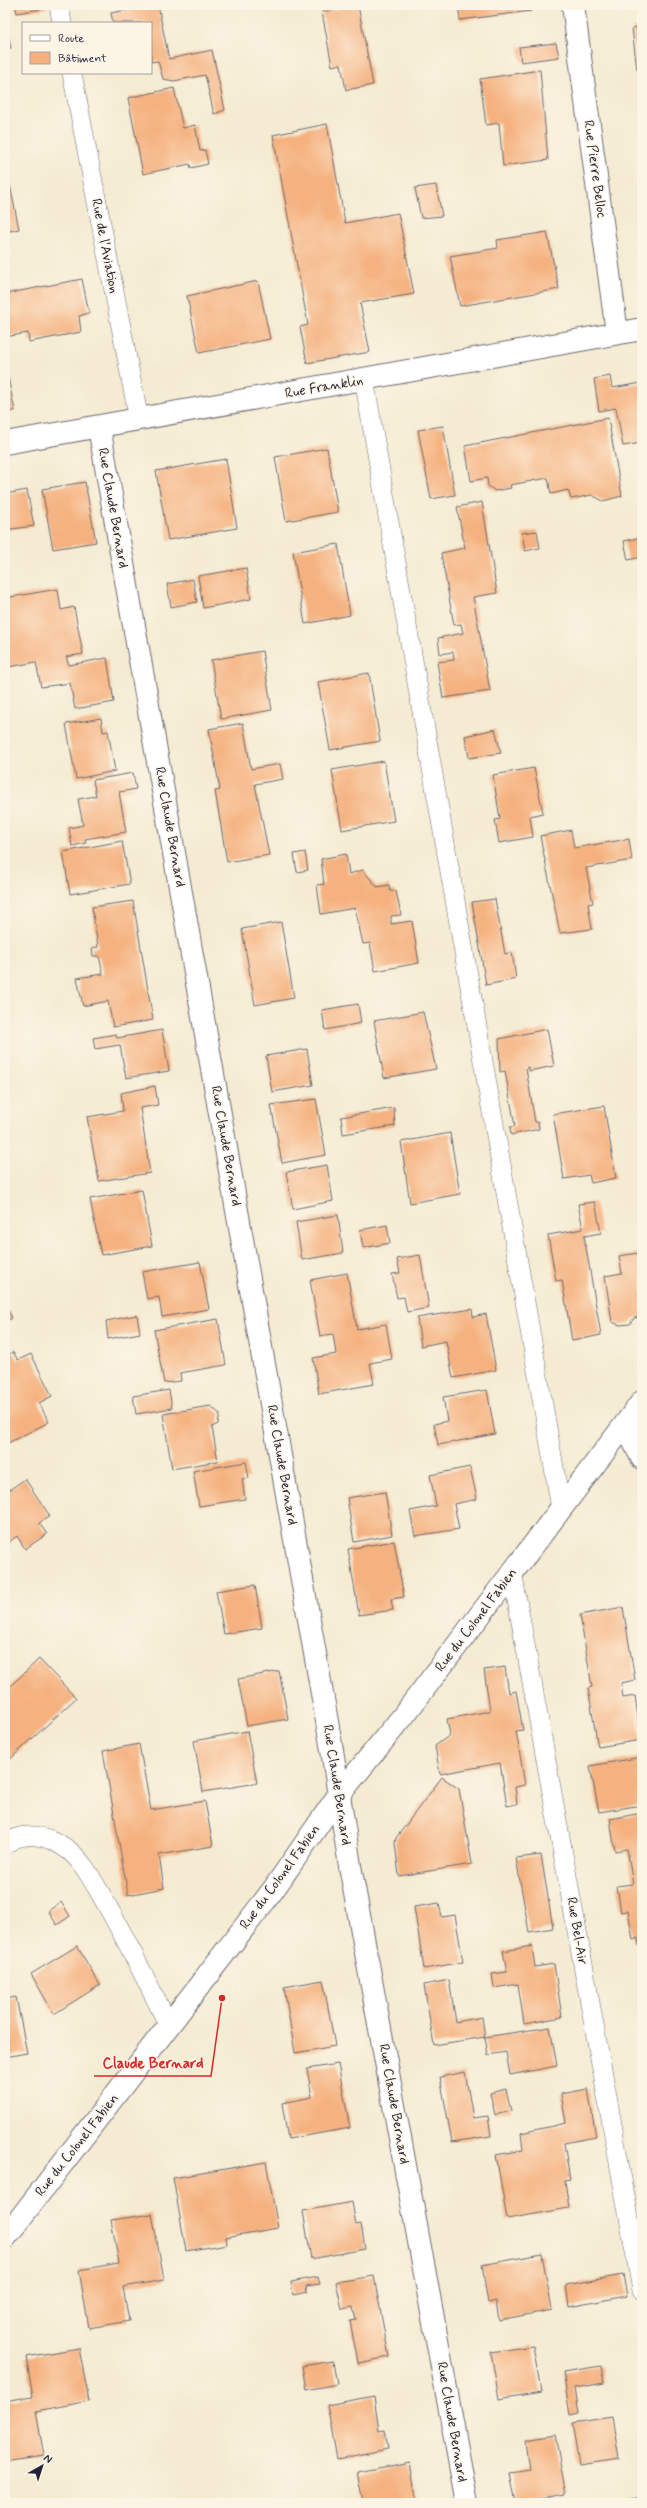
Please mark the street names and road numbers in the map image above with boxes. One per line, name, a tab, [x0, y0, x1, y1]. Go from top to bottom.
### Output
street label: Rue Pierre Belloc	[579, 119, 611, 219]
street label: Rue de l'Aviation	[87, 197, 123, 295]
street label: Rue Franklin	[284, 371, 364, 403]
street label: Rue Claude Bernard	[94, 446, 132, 570]
street label: Rue Claude Bernard	[151, 765, 189, 889]
street label: Rue Claude Bernard	[207, 1084, 245, 1208]
street label: Rue Claude Bernard	[263, 1403, 301, 1527]
street label: Rue du Colonel Fabien	[431, 1564, 521, 1676]
street label: Rue Claude Bernard	[319, 1723, 355, 1847]
street label: Rue du Colonel Fabien	[236, 1821, 324, 1933]
street label: Rue Bel-Air	[562, 1896, 592, 1966]
street label: Rue Claude Bernard	[375, 2042, 413, 2166]
street label: Rue du Colonel Fabien	[31, 2090, 123, 2200]
street label: Rue Claude Bernard	[433, 2360, 471, 2484]

